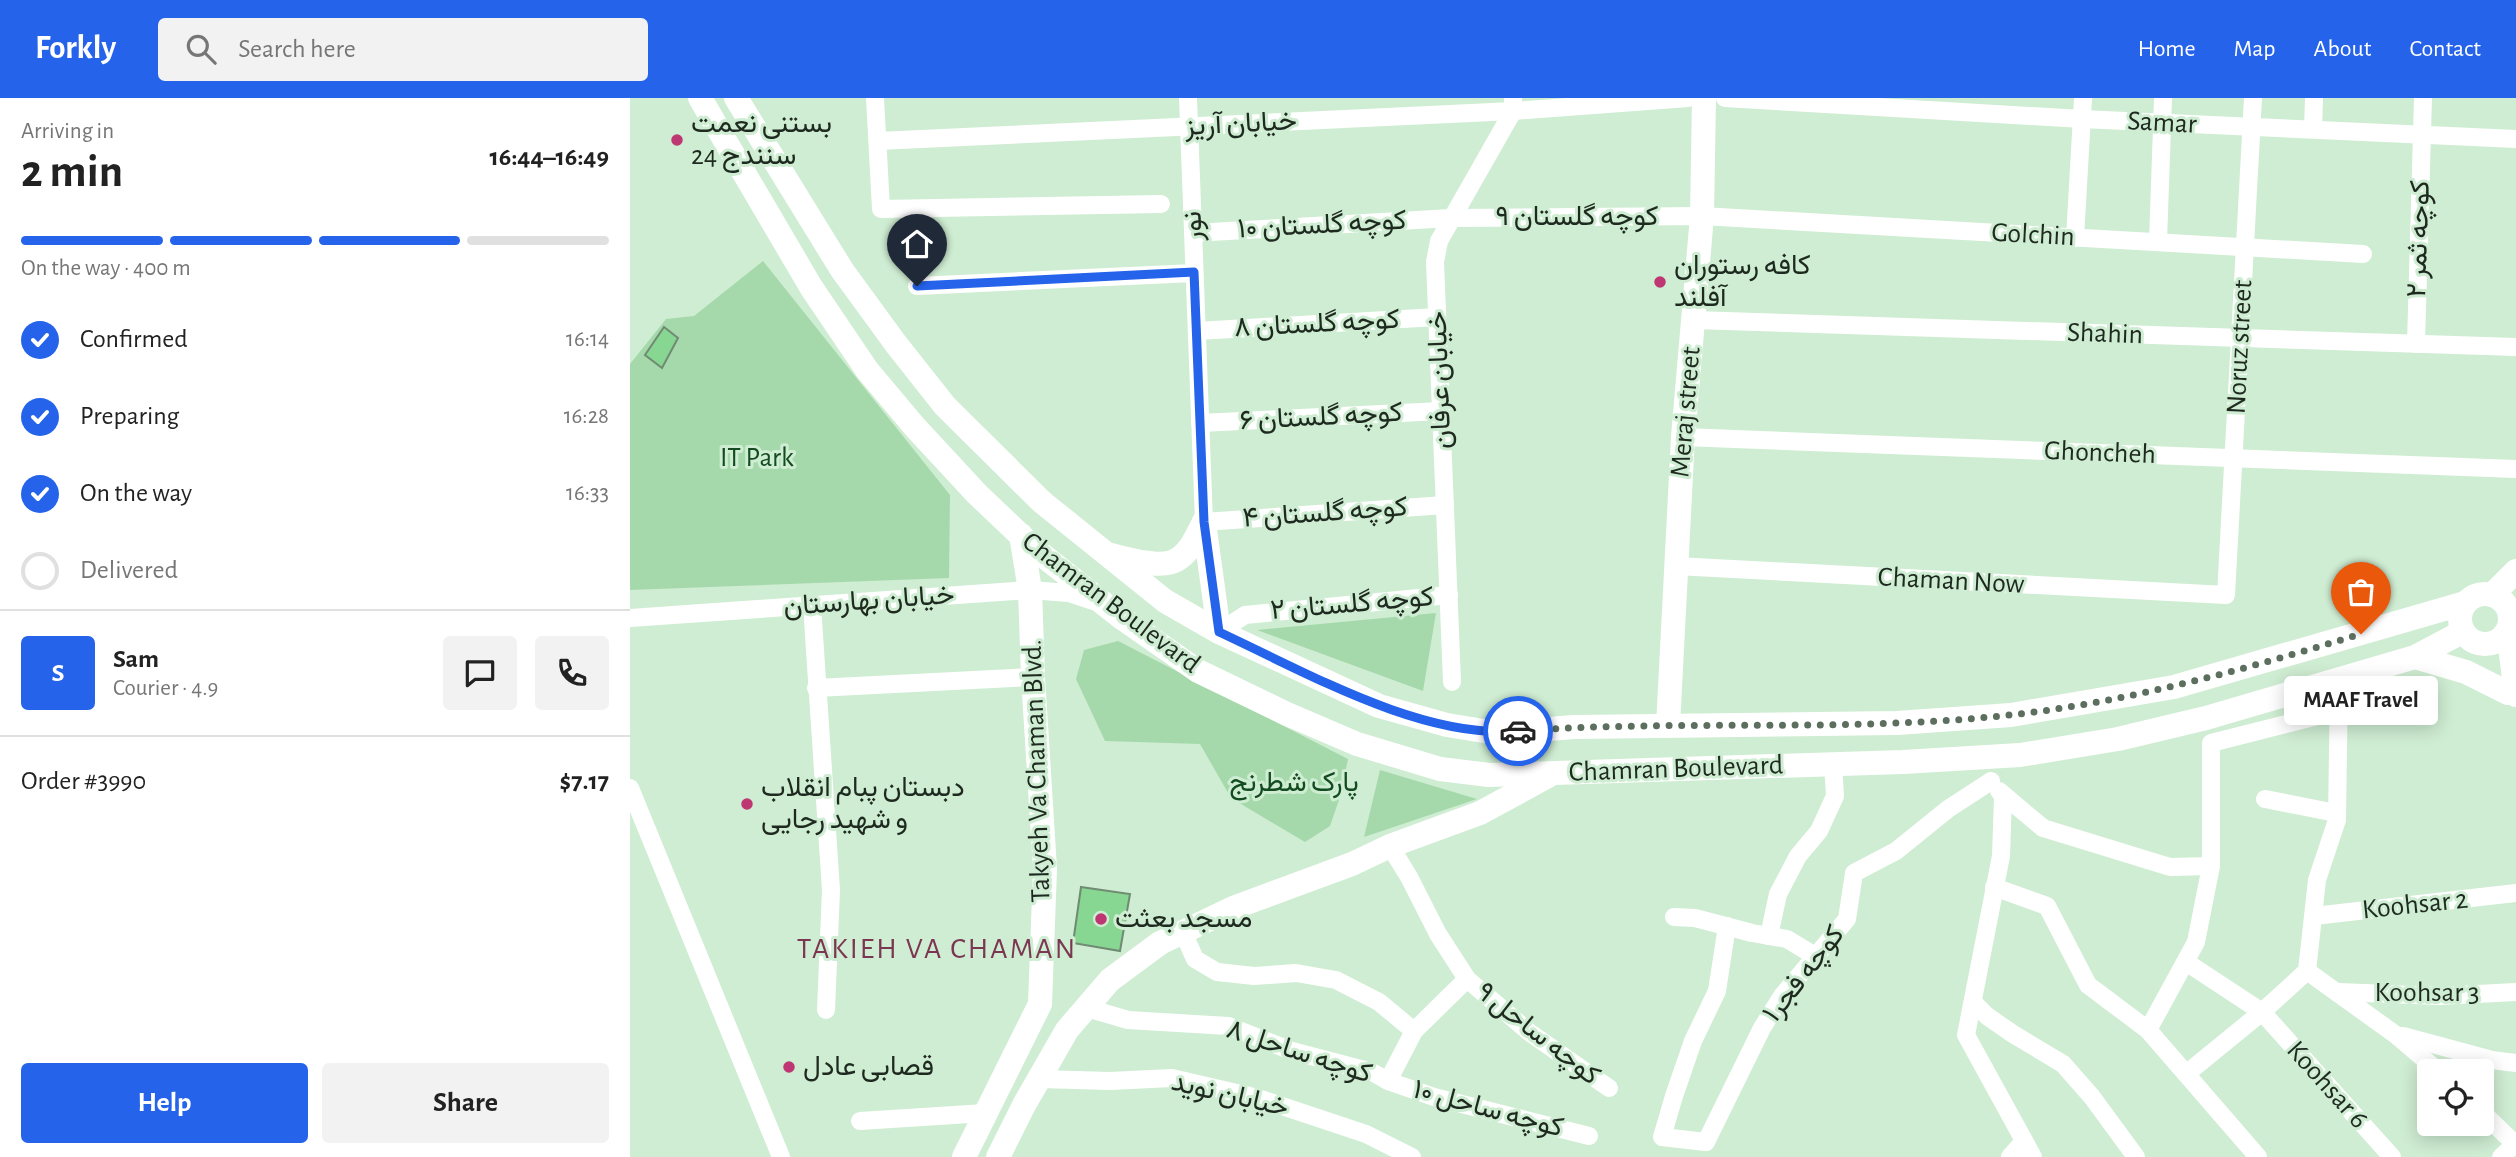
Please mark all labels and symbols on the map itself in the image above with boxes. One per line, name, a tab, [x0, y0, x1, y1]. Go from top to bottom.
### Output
street label: خیابان آریز	[1183, 107, 1298, 143]
street label: Samar	[2127, 107, 2197, 139]
place label: بستنی نعمت سنندج 24	[691, 110, 832, 173]
marker: بستنی نعمت سنندج 24	[669, 132, 685, 148]
street label: کوچه ثمر ۲	[2403, 180, 2438, 298]
street label: کوچه گلستان ۹	[1496, 202, 1658, 234]
street label: کوچه گلستان ۱۰	[1237, 206, 1407, 246]
street label: نور	[1178, 210, 1210, 242]
pin	[887, 214, 947, 286]
street label: Golchin	[1991, 219, 2075, 251]
place label: کافه رستوران آفلند	[1674, 252, 1811, 312]
marker: کافه رستوران آفلند	[1652, 274, 1668, 290]
street label: Noruz street	[2222, 279, 2258, 415]
street label: کوچه گلستان ۸	[1233, 305, 1401, 345]
street label: خیابان عرفان	[1424, 310, 1458, 449]
street label: Shahin	[2066, 319, 2144, 349]
street label: Meraj street	[1666, 345, 1706, 479]
street label: کوچه گلستان ۶	[1239, 398, 1403, 438]
street label: Ghoncheh	[2044, 437, 2156, 469]
park label: IT Park	[720, 444, 794, 472]
street label: کوچه گلستان ۴	[1241, 492, 1409, 536]
street label: Chamran Boulevard	[1017, 527, 1205, 679]
pin	[2331, 562, 2391, 634]
street label: Chaman Now	[1877, 563, 2025, 599]
street label: خیابان بهارستان	[783, 581, 956, 623]
street label: کوچه گلستان ۲	[1269, 582, 1435, 628]
street label: Takyeh Va Chaman Blvd.	[1018, 639, 1056, 903]
callout: MAAF Travel	[2284, 676, 2438, 725]
courier	[1483, 696, 1553, 766]
street label: Chamran Boulevard	[1568, 751, 1784, 787]
park label: پارک شطرنج	[1229, 769, 1359, 801]
place label: دبستان پبام انقلاب و شهید رجایی	[761, 774, 965, 836]
marker: دبستان پبام انقلاب و شهید رجایی	[739, 796, 755, 812]
street label: Koohsar 2	[2361, 886, 2469, 924]
place label: مسجد بعثت	[1115, 905, 1253, 934]
marker: مسجد بعثت	[1093, 911, 1109, 927]
street label: کوچه فجر۱	[1758, 921, 1852, 1029]
district label: TAKIEH VA CHAMAN	[797, 934, 1077, 964]
street label: کوچه ساحل ۹	[1469, 977, 1605, 1093]
street label: Koohsar 3	[2375, 979, 2479, 1007]
street label: کوچه ساحل ۸	[1222, 1015, 1375, 1091]
street label: Koohsar 6	[2281, 1036, 2373, 1134]
place label: قصابی عادل	[803, 1053, 934, 1082]
marker: قصابی عادل	[781, 1059, 797, 1075]
street label: خیابان نوید	[1168, 1068, 1291, 1124]
street label: کوچه ساحل ۱۰	[1409, 1076, 1566, 1145]

